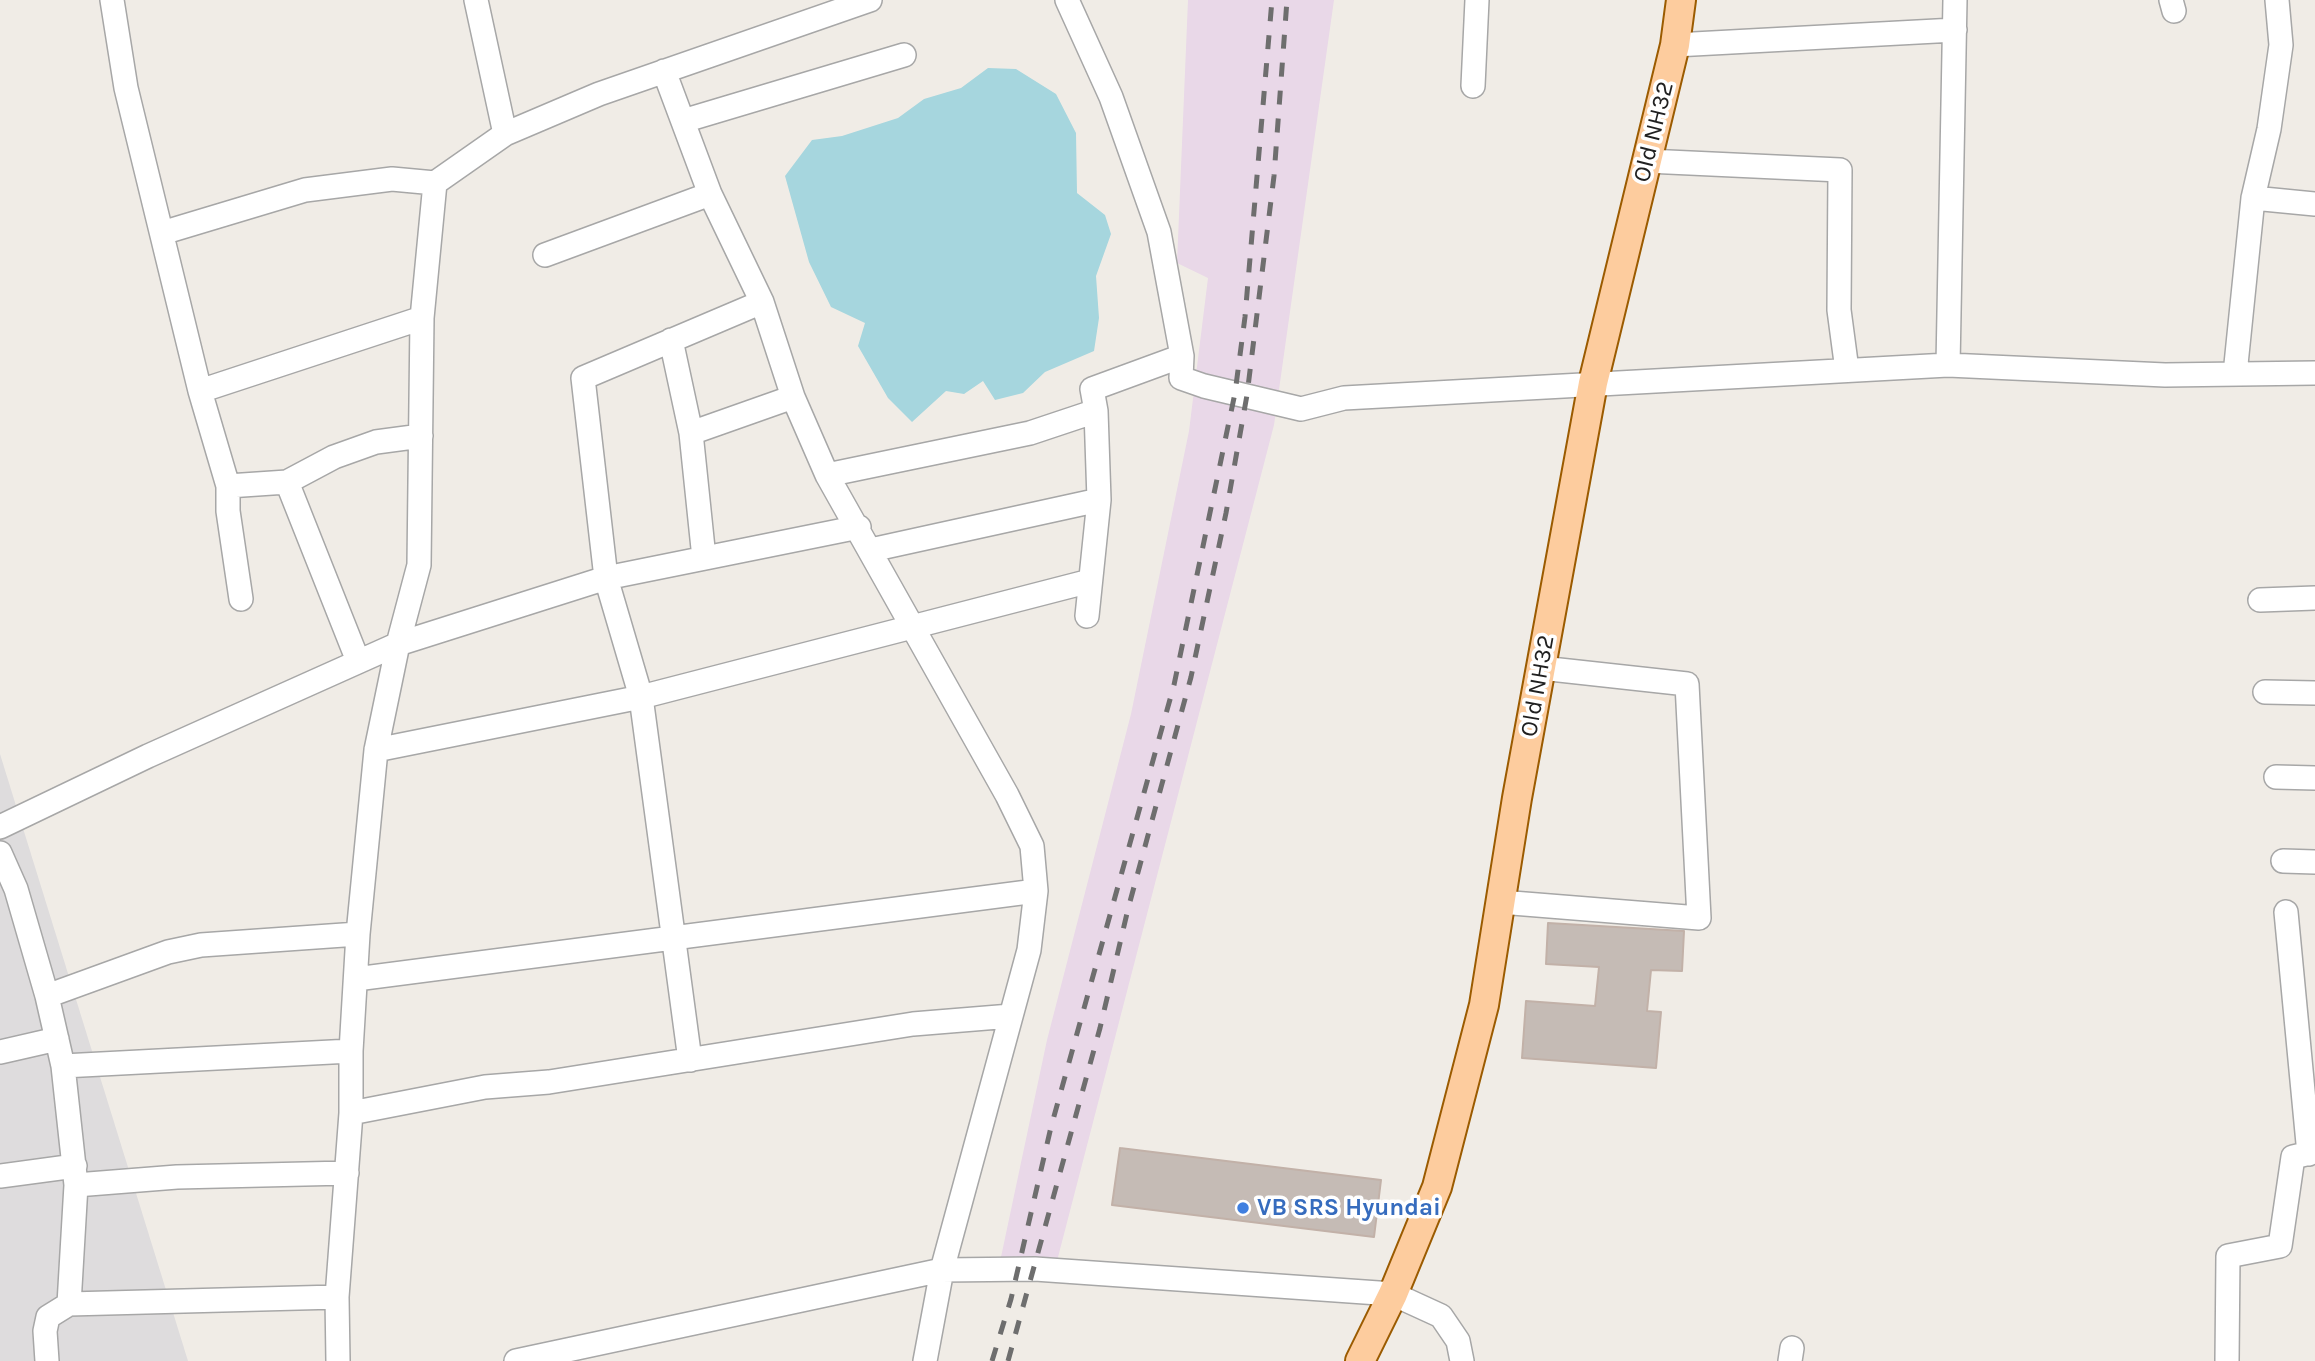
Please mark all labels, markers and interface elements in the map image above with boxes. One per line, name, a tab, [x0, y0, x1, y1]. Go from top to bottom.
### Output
street label: Old NH32	[1628, 79, 1680, 185]
street label: Old NH32	[1515, 633, 1561, 739]
place label: VB SRS Hyundai	[1257, 1194, 1441, 1222]
marker: VB SRS Hyundai	[1235, 1200, 1251, 1216]

